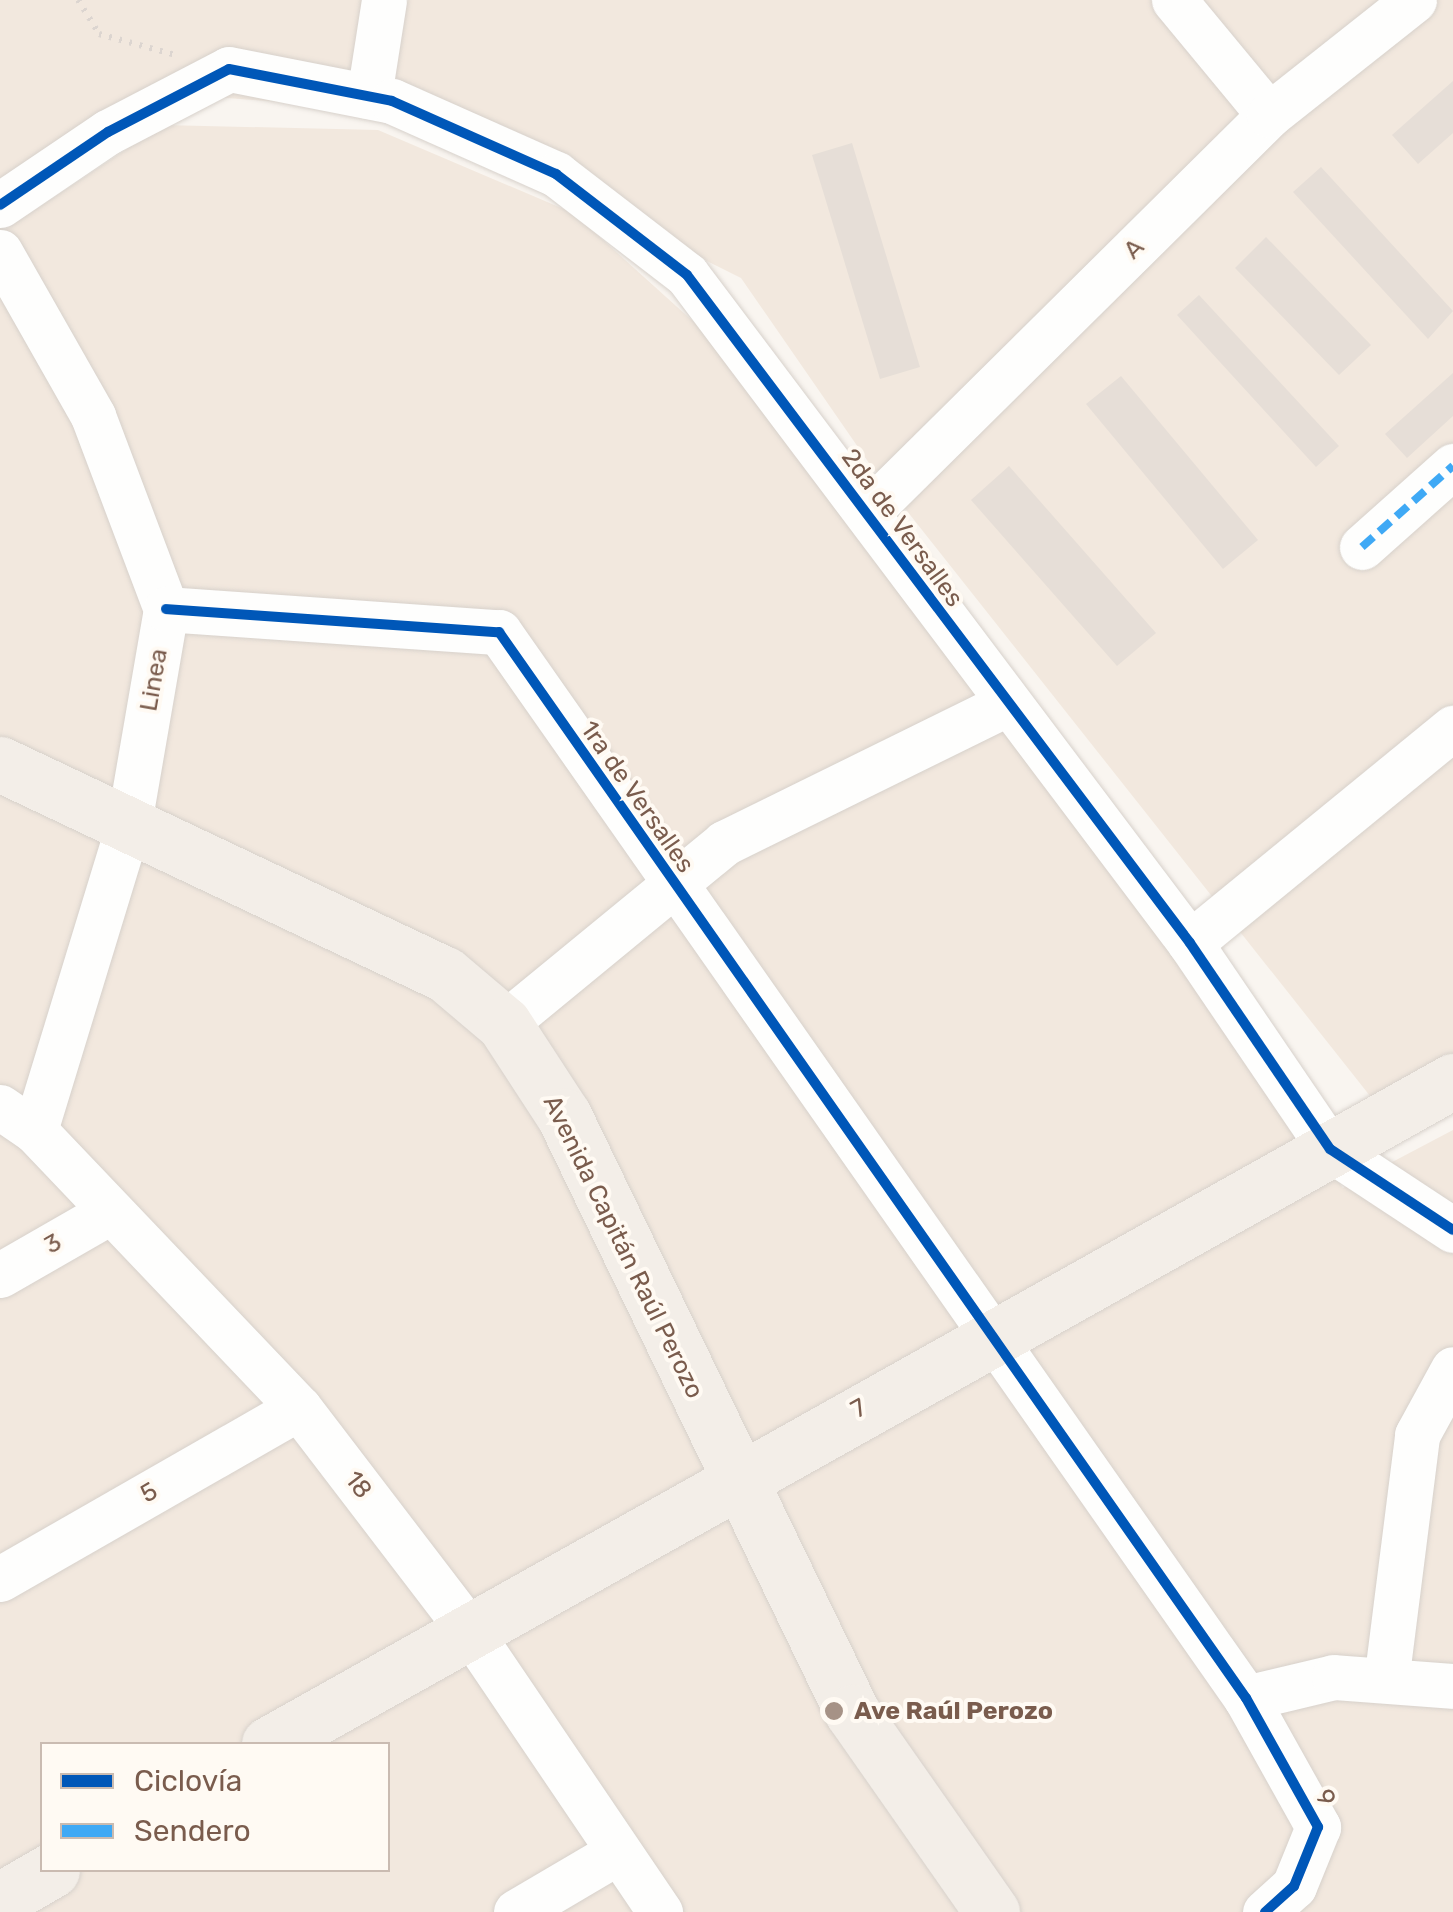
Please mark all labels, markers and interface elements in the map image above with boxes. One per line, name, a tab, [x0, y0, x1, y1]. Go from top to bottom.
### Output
street label: A	[1117, 232, 1151, 266]
street label: 2da de Versalles	[834, 443, 970, 613]
street label: Linea	[134, 646, 174, 714]
street label: 1ra de Versalles	[573, 715, 701, 879]
street label: Avenida Capitán Raúl Perozo	[536, 1091, 710, 1403]
street label: 3	[39, 1227, 67, 1261]
street label: 7	[846, 1393, 872, 1425]
street label: 18	[338, 1465, 378, 1505]
street label: 5	[135, 1476, 163, 1510]
place label: Ave Raúl Perozo	[854, 1696, 1053, 1726]
marker: Ave Raúl Perozo	[823, 1700, 845, 1722]
legend	[40, 1742, 390, 1872]
text: Ciclovía	[134, 1763, 242, 1799]
street label: 9	[1308, 1784, 1342, 1812]
text: Sendero	[134, 1813, 251, 1849]

